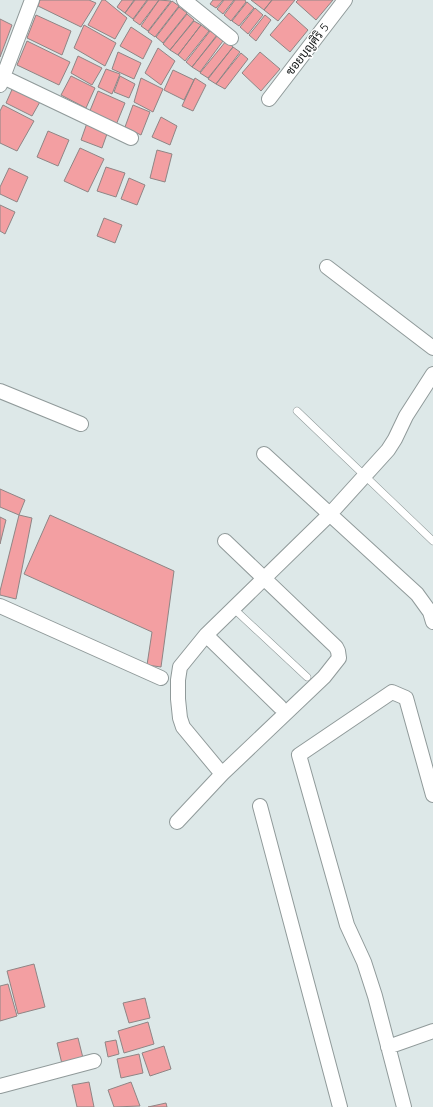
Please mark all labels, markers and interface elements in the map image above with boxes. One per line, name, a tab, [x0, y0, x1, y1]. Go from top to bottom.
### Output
street label: ซอยบุญศิริ 5	[282, 20, 334, 79]

